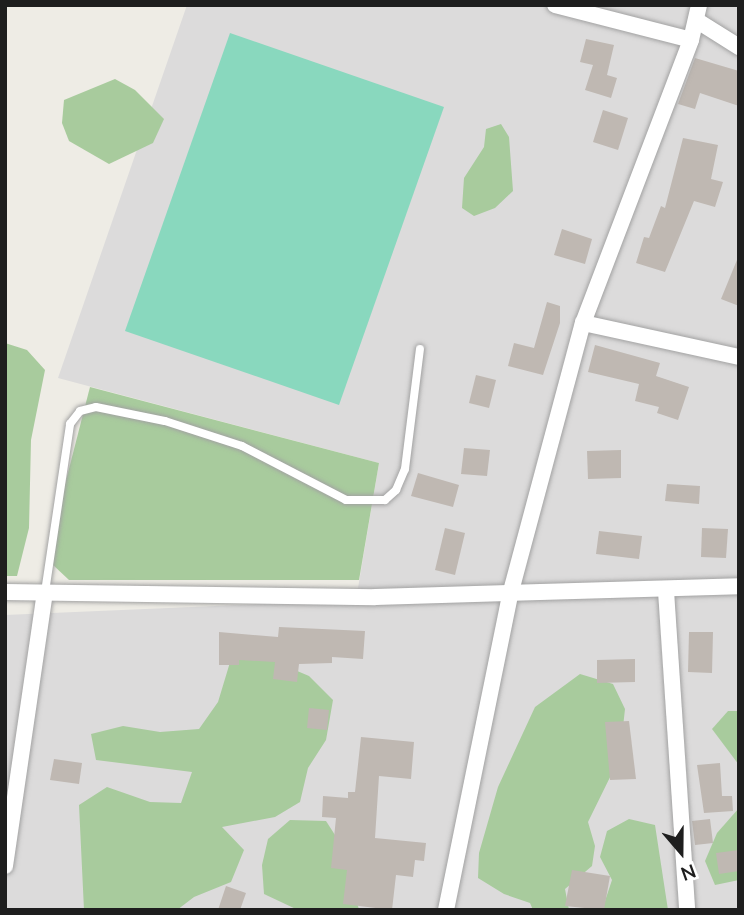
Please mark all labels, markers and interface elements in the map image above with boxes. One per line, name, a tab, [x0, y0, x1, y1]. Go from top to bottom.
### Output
north arrow	[646, 817, 716, 887]
text: N	[677, 857, 699, 886]

